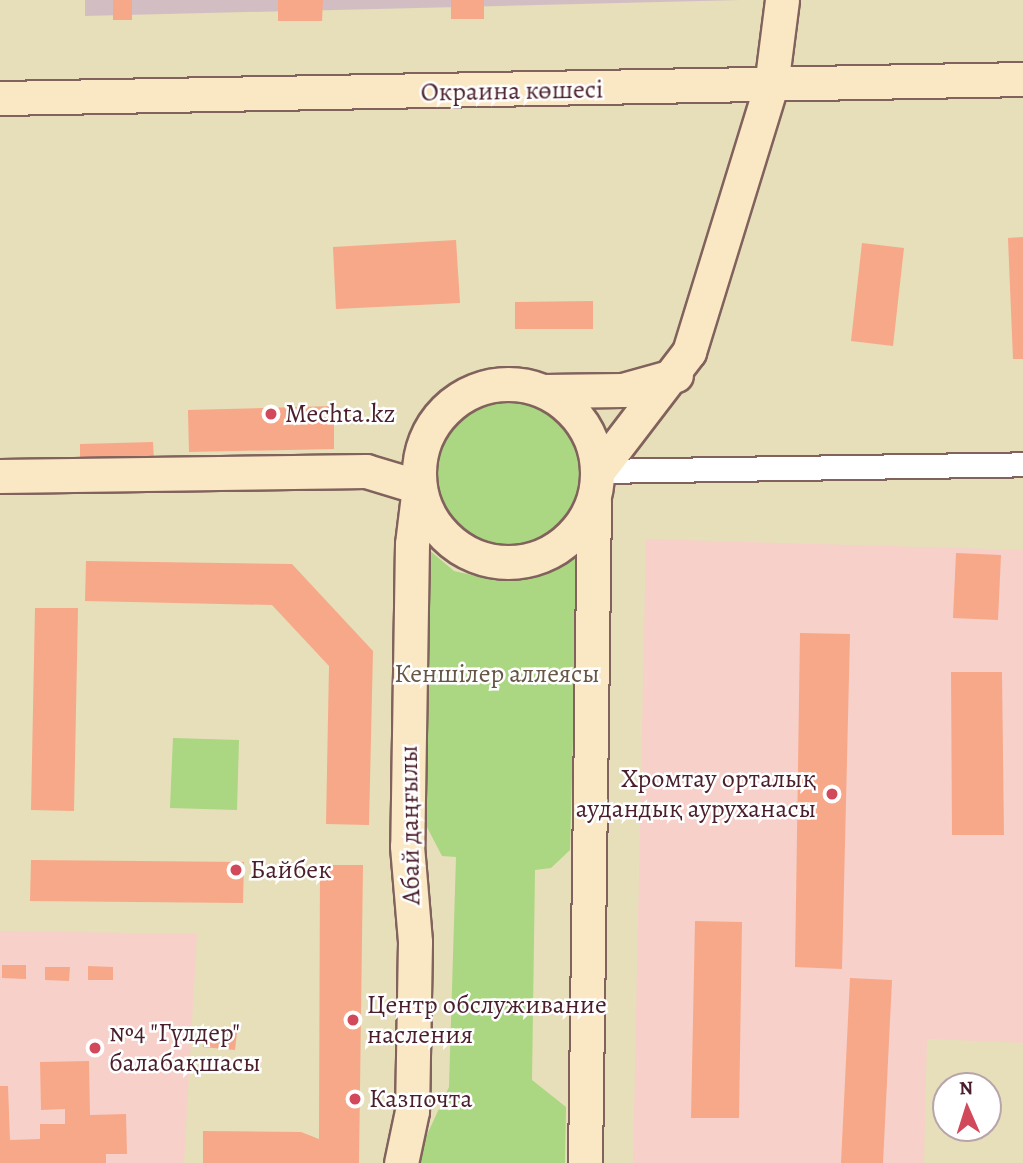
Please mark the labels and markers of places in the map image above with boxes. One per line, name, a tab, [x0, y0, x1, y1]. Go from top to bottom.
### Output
place label: Mechta.kz	[285, 398, 396, 430]
marker: Mechta.kz	[263, 406, 279, 422]
place label: Хромтау орталық аудандық ауруханасы	[576, 763, 816, 824]
marker: Хромтау орталық аудандық ауруханасы	[822, 784, 842, 804]
place label: Байбек	[250, 854, 332, 886]
marker: Байбек	[228, 862, 244, 878]
place label: Центр обслуживание насления	[367, 989, 607, 1050]
marker: Центр обслуживание насления	[345, 1012, 361, 1028]
place label: №4 "Гүлдер" балабақшасы	[109, 1017, 261, 1078]
marker: №4 "Гүлдер" балабақшасы	[87, 1040, 103, 1056]
place label: Казпочта	[369, 1083, 472, 1115]
marker: Казпочта	[347, 1091, 363, 1107]

